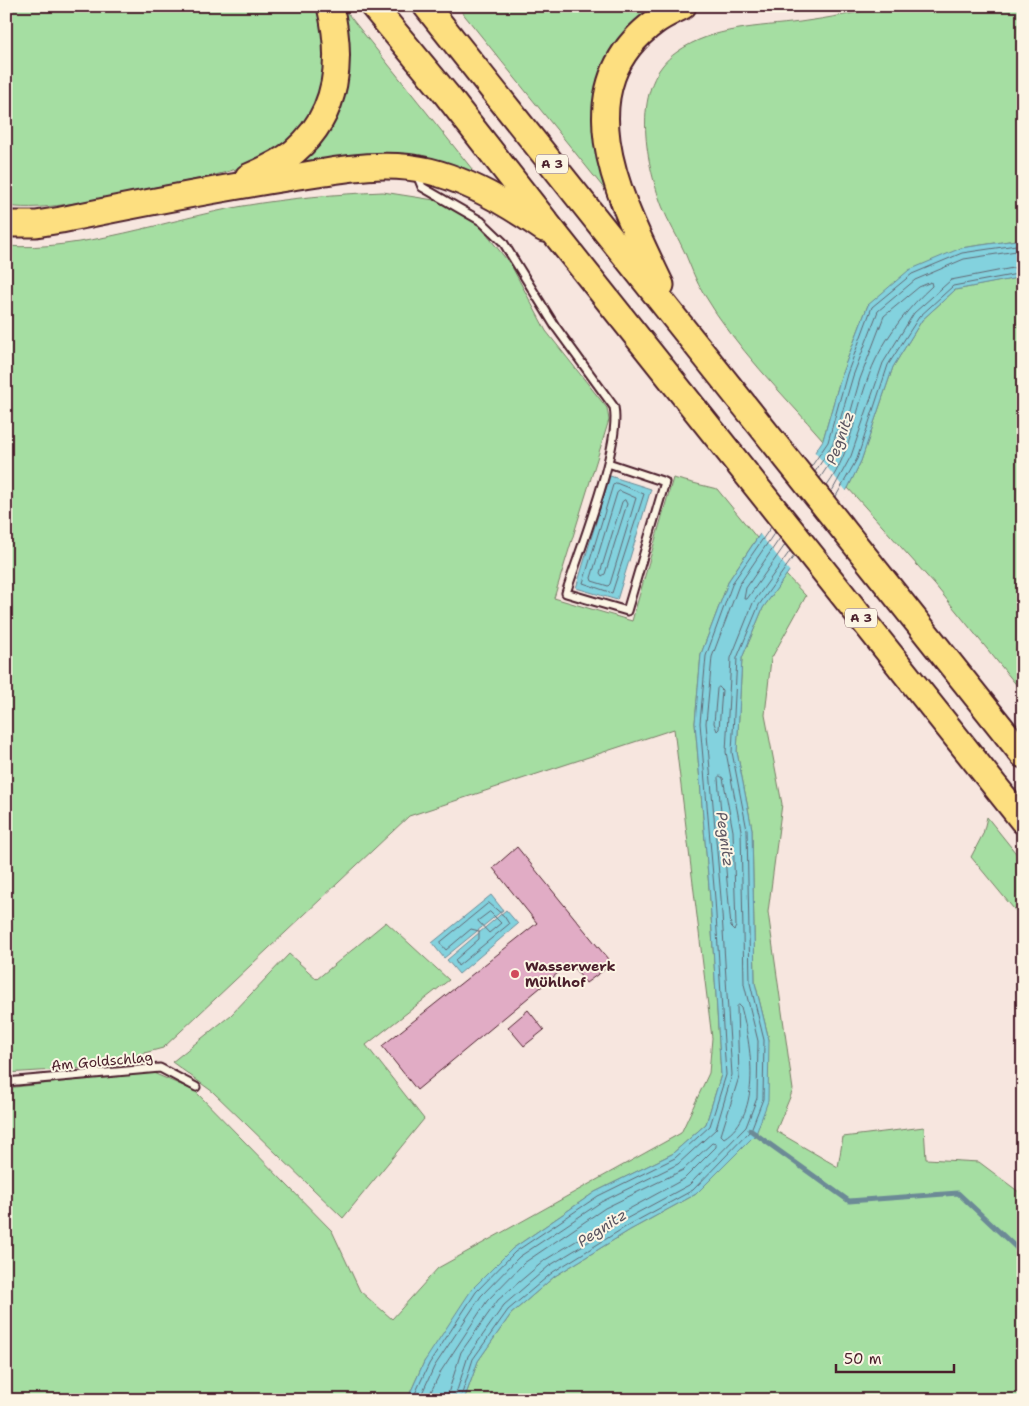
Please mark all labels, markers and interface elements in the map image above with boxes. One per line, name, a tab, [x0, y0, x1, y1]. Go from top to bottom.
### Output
road number: A 3	[536, 154, 568, 173]
water label: Pegnitz	[821, 409, 859, 467]
road number: A 3	[845, 608, 877, 628]
water label: Pegnitz	[711, 810, 739, 868]
place label: Wasserwerk Mühlhof	[525, 957, 616, 991]
marker: Wasserwerk Mühlhof	[509, 968, 521, 980]
street label: Am Goldschlag	[50, 1048, 154, 1074]
water label: Pegnitz	[573, 1205, 631, 1251]
scale bar	[836, 1341, 954, 1373]
text: 50 m	[844, 1349, 882, 1369]

